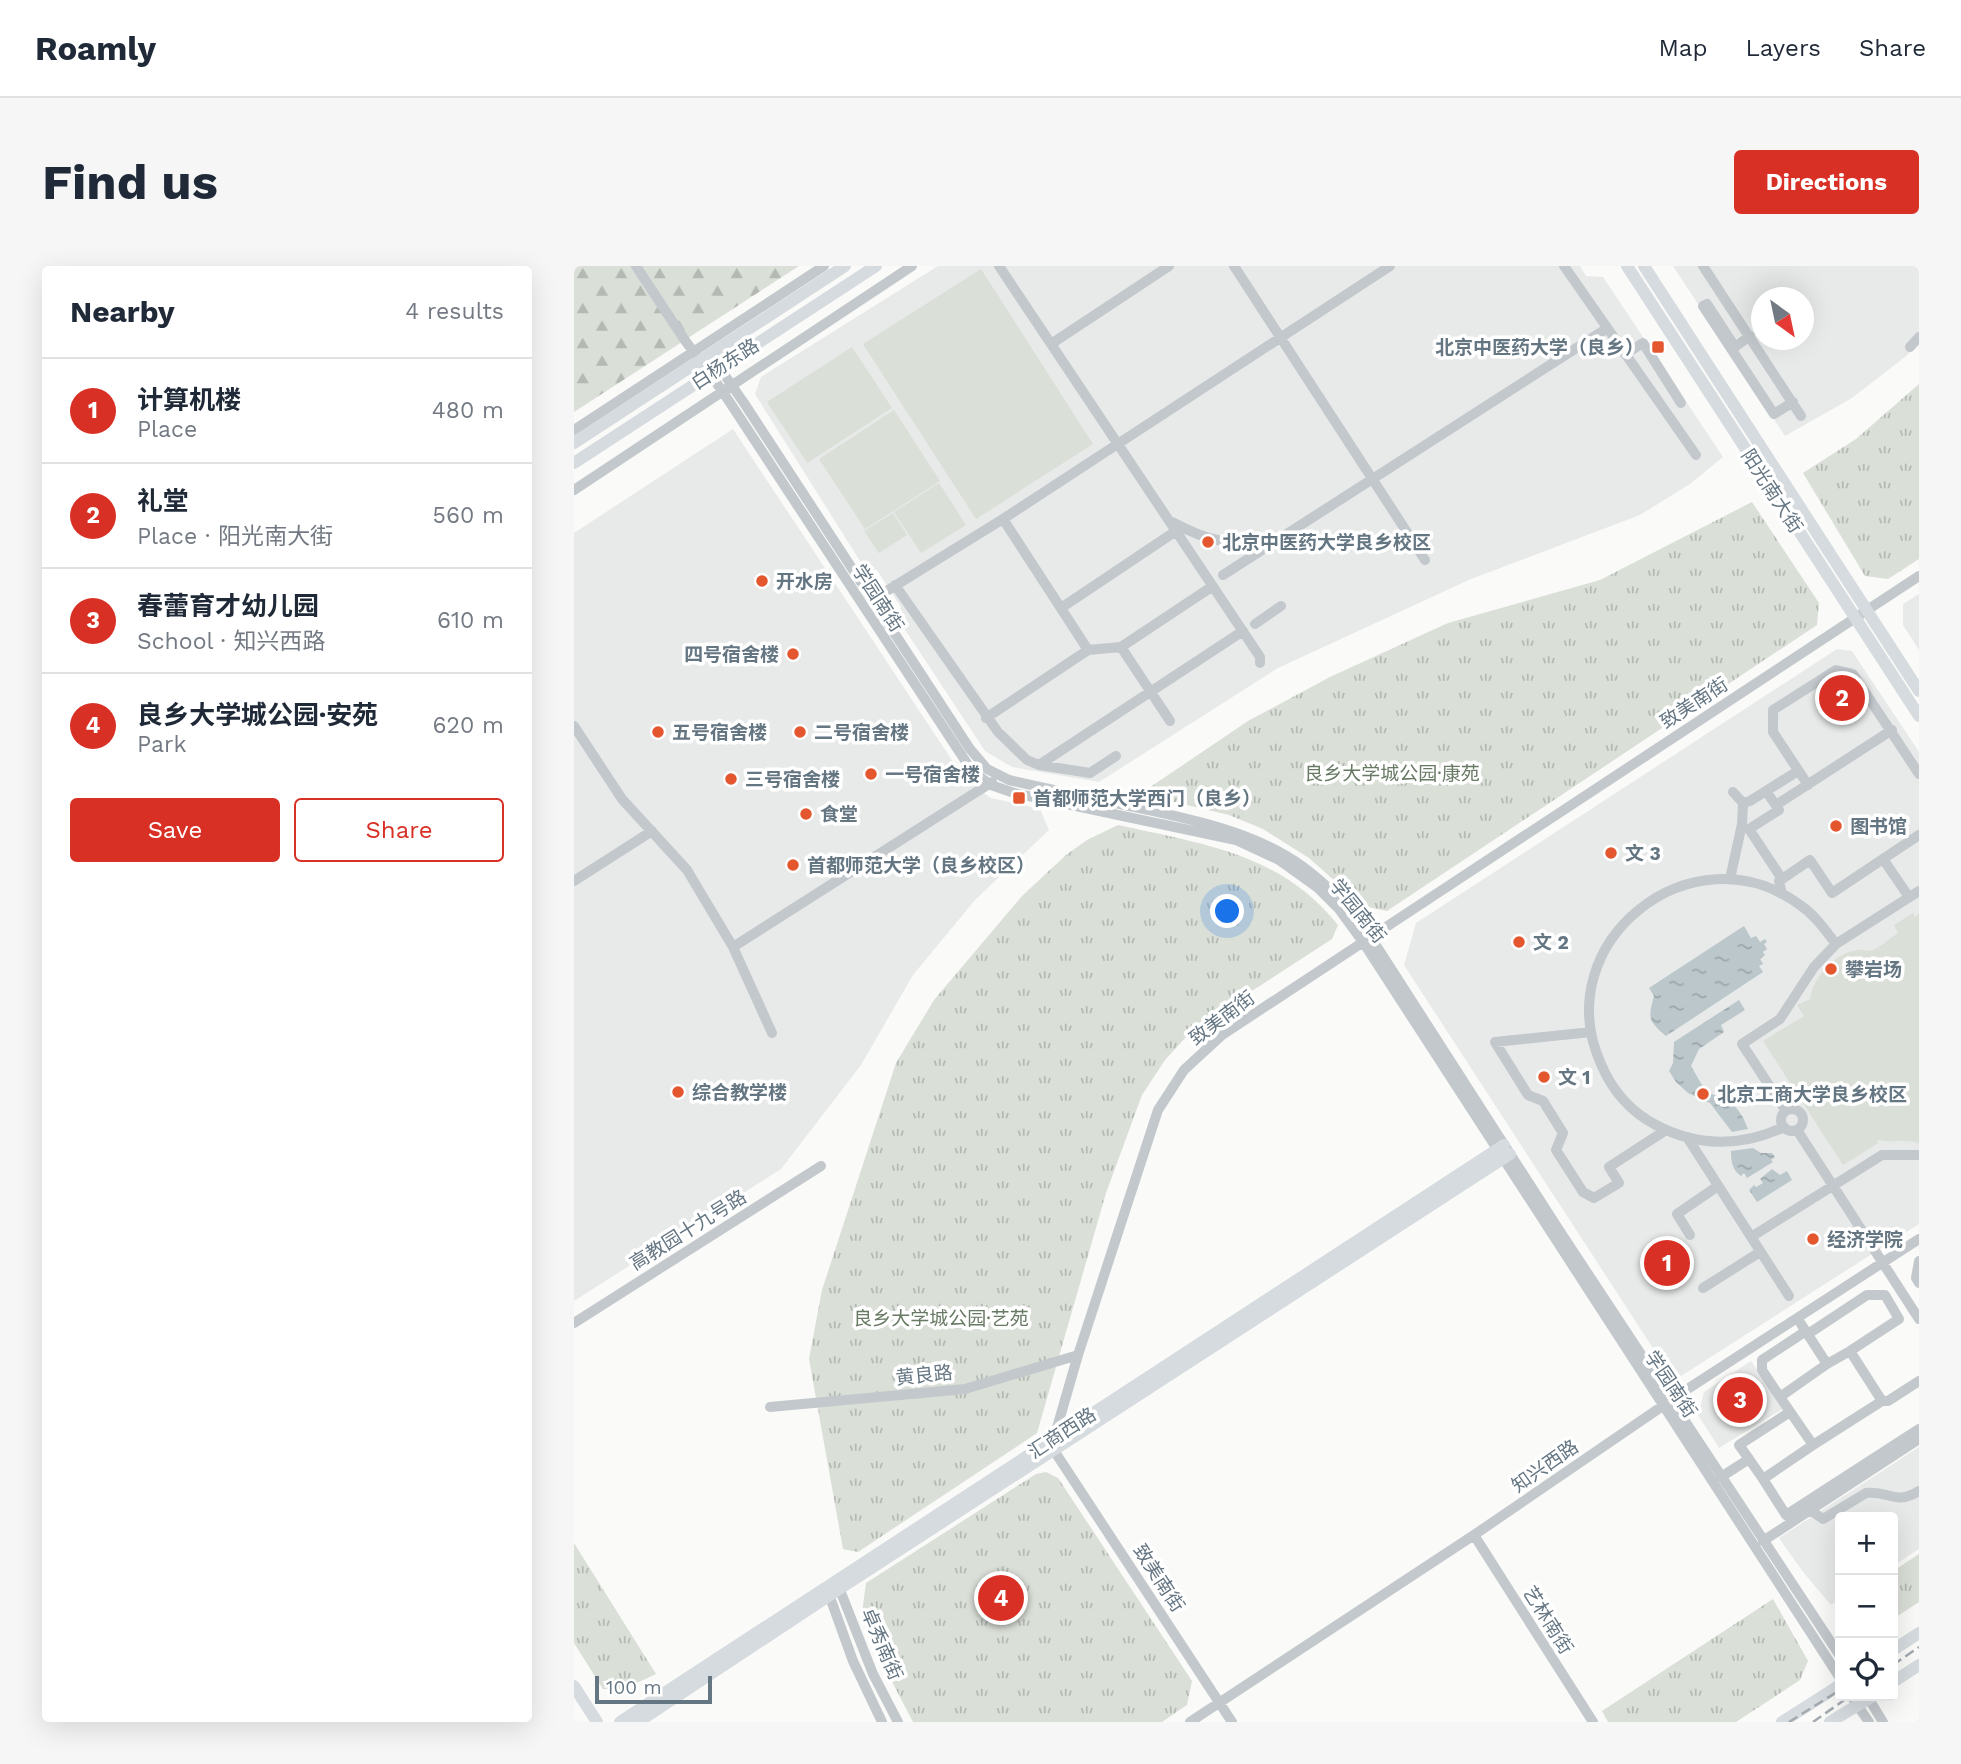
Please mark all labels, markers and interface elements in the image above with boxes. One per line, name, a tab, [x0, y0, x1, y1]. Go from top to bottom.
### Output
text: Roamly	[35, 29, 156, 68]
text: Map	[1659, 34, 1707, 62]
text: Layers	[1745, 34, 1821, 62]
text: Share	[1859, 34, 1926, 62]
button: Directions	[1734, 150, 1919, 214]
text: Find us	[42, 153, 218, 211]
north arrow	[1751, 287, 1814, 350]
text: Nearby	[70, 294, 175, 329]
text: 4 results	[405, 298, 504, 325]
street label: 白杨东路	[687, 334, 763, 394]
place label: 北京中医药大学（良乡）	[1435, 336, 1644, 359]
marker: 北京中医药大学（良乡）	[1650, 339, 1666, 355]
text: 计算机楼	[137, 385, 241, 415]
text: 1	[88, 397, 98, 424]
text: 480 m	[432, 397, 504, 424]
text: Place	[137, 416, 197, 443]
street label: 阳光南大街	[1736, 445, 1808, 537]
text: 礼堂	[137, 486, 189, 516]
text: 2	[86, 502, 100, 529]
text: 560 m	[433, 502, 504, 529]
text: Place · 阳光南大街	[137, 523, 333, 550]
place label: 北京中医药大学良乡校区	[1222, 531, 1431, 554]
marker: 北京中医药大学良乡校区	[1200, 534, 1216, 550]
street label: 学园南街	[848, 560, 908, 636]
place label: 开水房	[776, 570, 833, 593]
marker: 开水房	[754, 573, 770, 589]
text: 春蕾育才幼儿园	[137, 591, 319, 621]
text: 3	[86, 607, 100, 634]
text: 610 m	[437, 607, 504, 634]
text: School · 知兴西路	[137, 628, 326, 655]
place label: 四号宿舍楼	[684, 643, 779, 666]
marker: 四号宿舍楼	[785, 646, 801, 662]
pin: 2	[1819, 672, 1865, 724]
street label: 致美南街	[1656, 673, 1732, 733]
text: 良乡大学城公园·安苑	[137, 700, 378, 730]
text: 4	[86, 712, 100, 739]
text: 620 m	[433, 712, 504, 739]
place label: 五号宿舍楼	[672, 721, 767, 744]
place label: 二号宿舍楼	[814, 721, 909, 744]
marker: 五号宿舍楼	[650, 724, 666, 740]
marker: 二号宿舍楼	[792, 724, 808, 740]
text: Park	[137, 731, 186, 758]
park label: 良乡大学城公园·康苑	[1304, 762, 1480, 785]
place label: 一号宿舍楼	[885, 763, 980, 786]
marker: 一号宿舍楼	[863, 766, 879, 782]
place label: 三号宿舍楼	[745, 768, 840, 791]
marker: 三号宿舍楼	[723, 771, 739, 787]
place label: 首都师范大学西门（良乡）	[1033, 787, 1261, 810]
marker: 首都师范大学西门（良乡）	[1011, 790, 1027, 806]
button: Save	[70, 798, 280, 862]
button: Share	[294, 798, 504, 862]
place label: 食堂	[820, 803, 858, 826]
marker: 食堂	[798, 806, 814, 822]
place label: 图书馆	[1850, 815, 1907, 838]
marker: 图书馆	[1828, 818, 1844, 834]
place label: 文 3	[1625, 842, 1661, 865]
marker: 文 3	[1603, 845, 1619, 861]
place label: 首都师范大学（良乡校区）	[807, 854, 1035, 877]
marker: 首都师范大学（良乡校区）	[785, 857, 801, 873]
street label: 学园南街	[1325, 874, 1391, 948]
your location	[1210, 894, 1244, 928]
place label: 文 2	[1533, 931, 1569, 954]
marker: 文 2	[1511, 934, 1527, 950]
place label: 攀岩场	[1845, 958, 1902, 981]
marker: 攀岩场	[1823, 961, 1839, 977]
street label: 致美南街	[1185, 986, 1259, 1050]
place label: 文 1	[1558, 1066, 1590, 1089]
marker: 文 1	[1536, 1069, 1552, 1085]
place label: 综合教学楼	[692, 1081, 787, 1104]
place label: 北京工商大学良乡校区	[1717, 1083, 1907, 1106]
marker: 综合教学楼	[670, 1084, 686, 1100]
marker: 北京工商大学良乡校区	[1695, 1086, 1711, 1102]
street label: 高教园十九号路	[626, 1185, 750, 1275]
place label: 经济学院	[1827, 1228, 1903, 1251]
marker: 经济学院	[1805, 1231, 1821, 1247]
pin: 1	[1644, 1237, 1690, 1289]
park label: 良乡大学城公园·艺苑	[853, 1307, 1029, 1330]
street label: 学园南街	[1640, 1346, 1702, 1422]
street label: 黄良路	[894, 1361, 954, 1389]
pin: 3	[1717, 1374, 1763, 1426]
street label: 汇商西路	[1024, 1403, 1100, 1463]
street label: 知兴西路	[1507, 1435, 1583, 1497]
map controls	[1835, 1512, 1898, 1701]
button: +	[1835, 1512, 1898, 1575]
street label: 致美南街	[1129, 1540, 1189, 1616]
pin: 4	[978, 1572, 1024, 1624]
button: −	[1835, 1575, 1898, 1638]
street label: 艺林南街	[1518, 1582, 1578, 1658]
street label: 卓秀南街	[857, 1605, 907, 1683]
button: locate	[1835, 1638, 1898, 1701]
scale bar	[595, 1673, 712, 1705]
text: 100 m	[606, 1676, 662, 1699]

